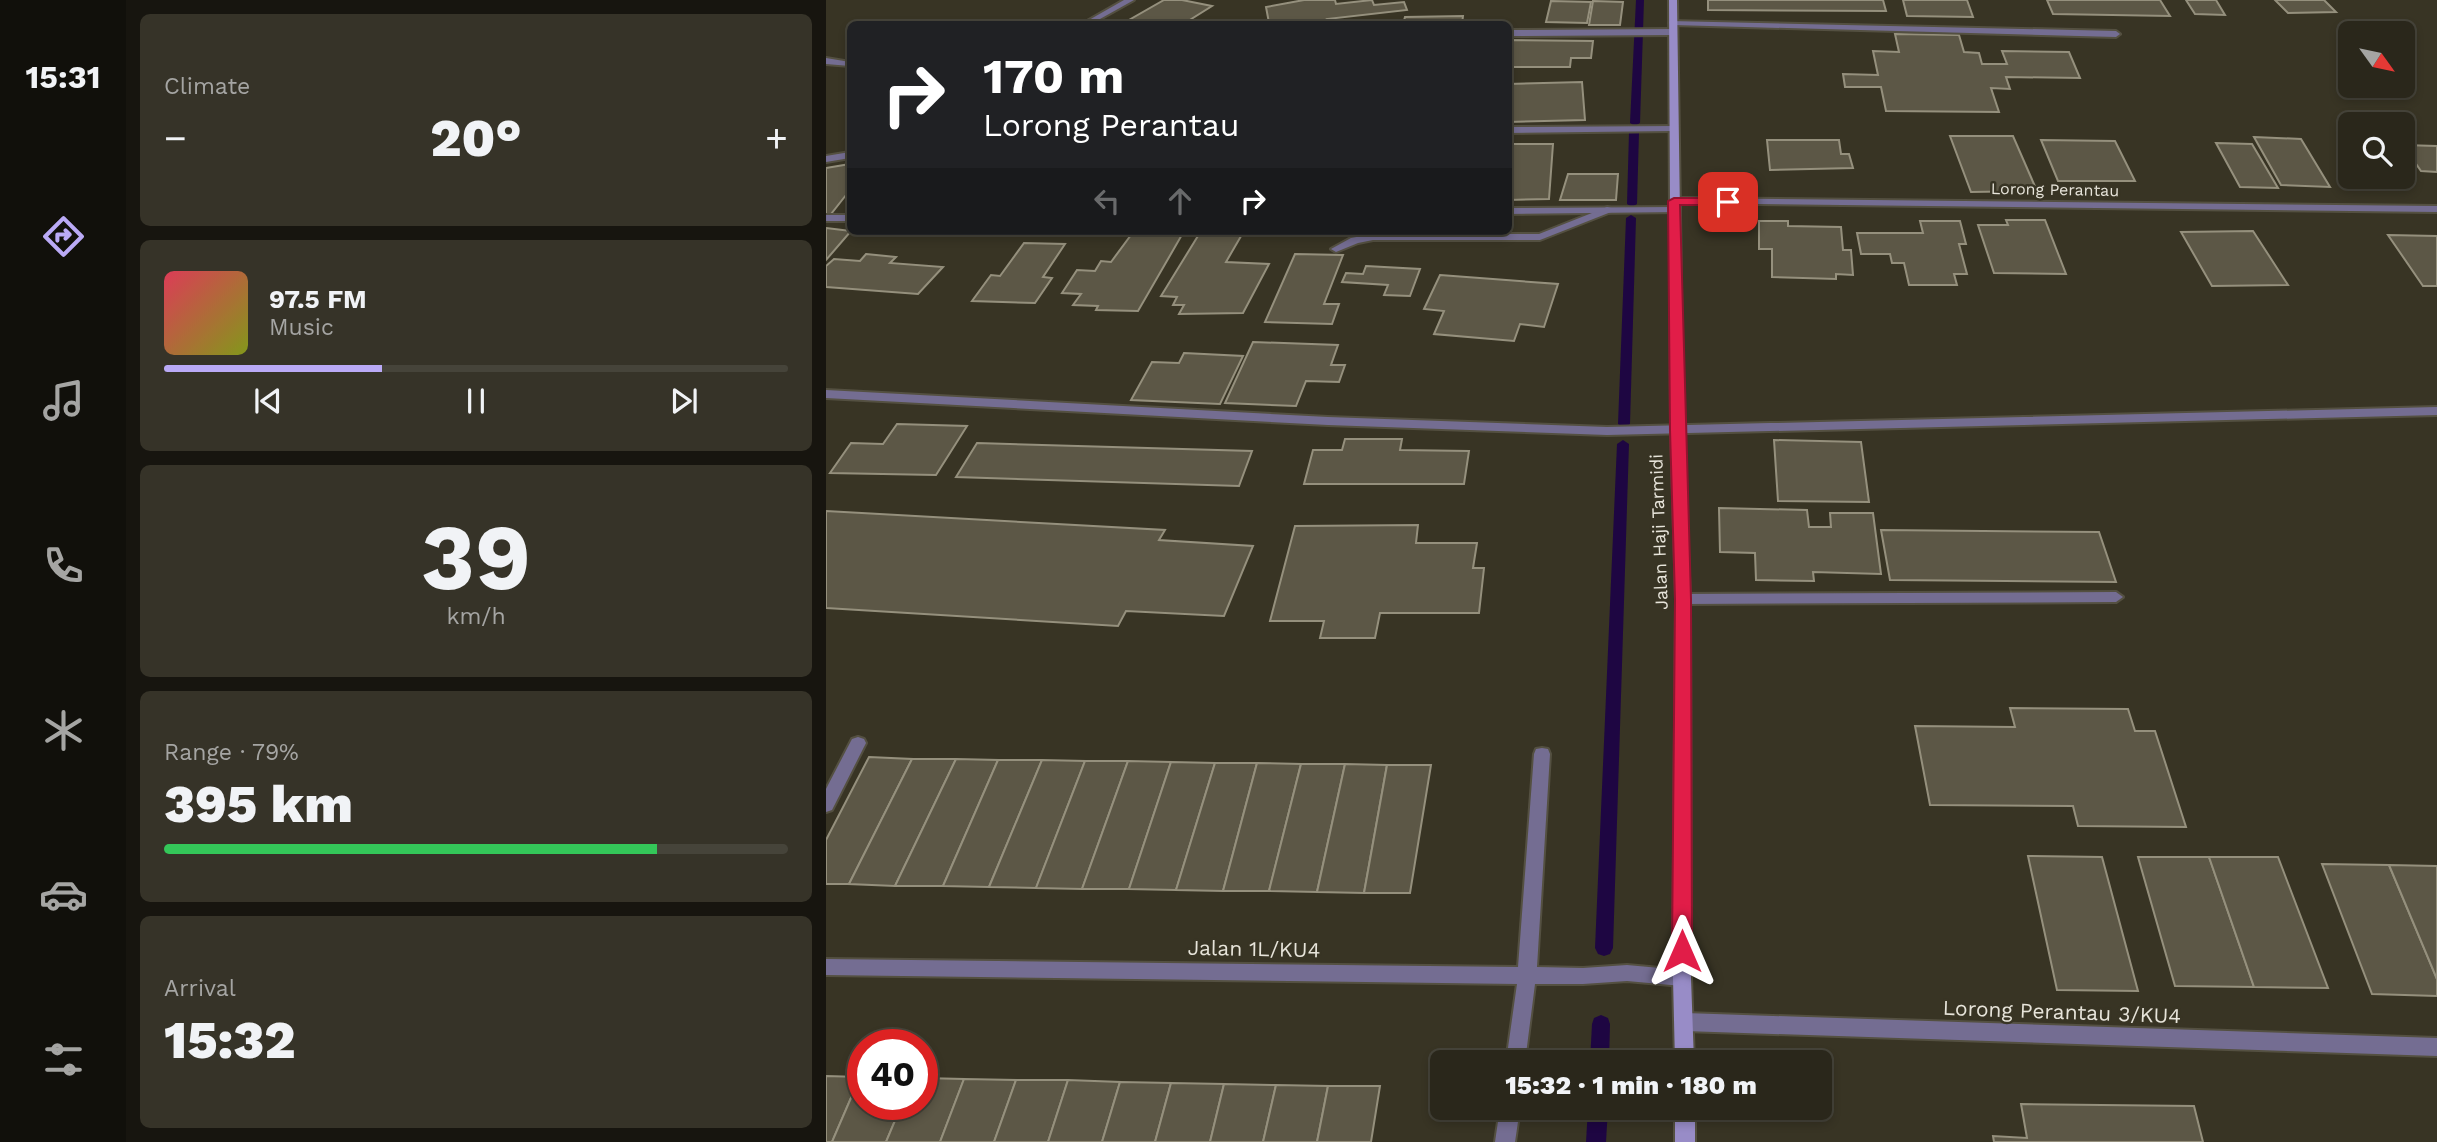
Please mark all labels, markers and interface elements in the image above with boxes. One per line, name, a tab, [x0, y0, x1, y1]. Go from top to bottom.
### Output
north arrow	[2338, 21, 2415, 98]
map controls	[2338, 21, 2415, 189]
text: 170 m	[983, 47, 1124, 105]
icon: right	[868, 49, 959, 140]
text: 15:31	[26, 58, 100, 96]
text: Climate	[164, 73, 250, 100]
text: Lorong Perantau	[983, 106, 1240, 144]
text: 20°	[430, 108, 522, 169]
button: search	[2338, 112, 2415, 189]
text: −	[164, 116, 187, 160]
text: +	[765, 116, 788, 160]
pin	[1698, 172, 1758, 232]
street label: Lorong Perantau	[1991, 179, 2119, 200]
icon: left	[1088, 182, 1126, 220]
icon: ahead	[1161, 182, 1199, 220]
icon: right	[1234, 182, 1272, 220]
icon: arrive	[1709, 183, 1747, 221]
icon: directions	[39, 212, 88, 261]
text: 97.5 FM	[269, 284, 367, 314]
text: Music	[269, 314, 334, 341]
icon: music	[39, 376, 88, 425]
icon: previous	[249, 382, 287, 420]
icon: pause	[457, 382, 495, 420]
icon: next	[665, 382, 703, 420]
street label: Jalan Haji Tarmidi	[1645, 454, 1672, 610]
text: 39	[421, 504, 531, 611]
icon: phone	[39, 541, 88, 590]
text: km/h	[446, 603, 506, 630]
icon: climate	[39, 706, 88, 755]
text: Range · 79%	[164, 739, 299, 766]
text: 395 km	[164, 774, 353, 835]
icon: car	[39, 870, 88, 919]
position arrow	[1645, 914, 1719, 988]
street label: Jalan 1L/KU4	[1187, 935, 1321, 962]
text: Arrival	[164, 975, 236, 1002]
street label: Lorong Perantau 3/KU4	[1942, 995, 2182, 1028]
text: 15:32	[164, 1010, 296, 1071]
speed limit sign: 40	[847, 1029, 938, 1120]
icon: filters	[39, 1035, 88, 1084]
text: 15:32 · 1 min · 180 m	[1505, 1070, 1757, 1100]

